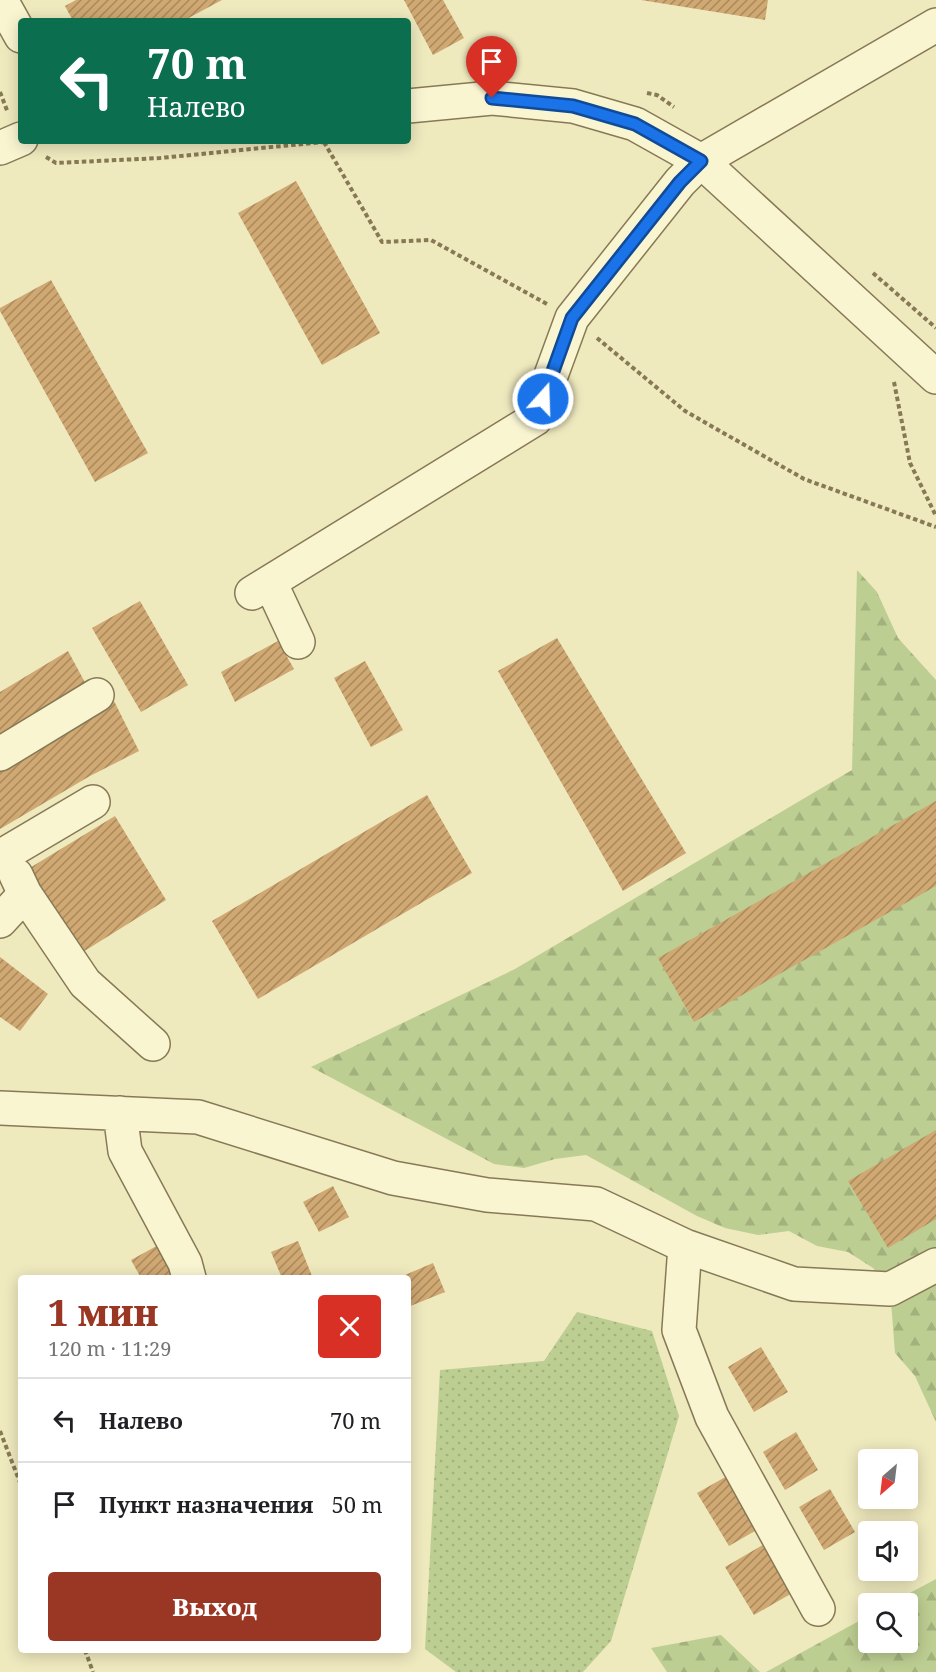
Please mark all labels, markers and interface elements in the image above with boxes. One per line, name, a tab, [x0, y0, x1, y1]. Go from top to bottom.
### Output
text: 70 m	[147, 34, 247, 91]
pin	[466, 36, 517, 98]
icon: left	[48, 42, 126, 120]
icon: arrive	[475, 45, 508, 78]
text: Налево	[147, 88, 245, 125]
position arrow	[511, 367, 575, 431]
text: 1 мин	[48, 1288, 158, 1337]
button: close	[318, 1295, 381, 1358]
text: 120 m · 11:29	[48, 1335, 171, 1362]
icon: left	[48, 1404, 81, 1437]
text: Налево	[99, 1405, 183, 1435]
text: 70 m	[330, 1405, 381, 1435]
north arrow	[858, 1449, 918, 1509]
map controls	[858, 1449, 918, 1653]
icon: arrive	[48, 1488, 81, 1521]
text: Пункт назначения	[99, 1489, 313, 1519]
text: 50 m	[331, 1489, 383, 1519]
button: sound	[858, 1521, 918, 1581]
button: Выход	[48, 1572, 381, 1641]
button: search	[858, 1593, 918, 1653]

